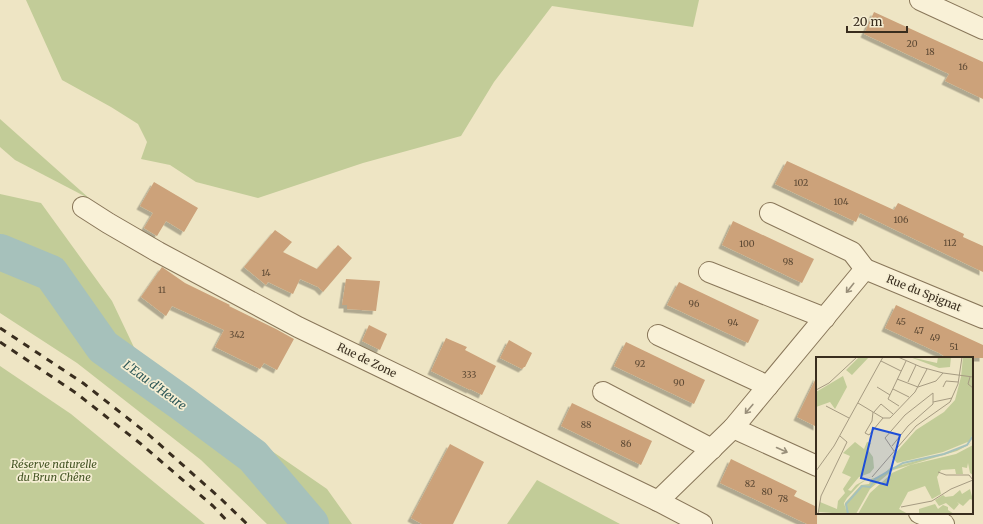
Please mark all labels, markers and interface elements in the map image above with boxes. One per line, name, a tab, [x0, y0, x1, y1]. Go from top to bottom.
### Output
scale bar	[847, 8, 907, 34]
text: 20 m	[853, 14, 882, 29]
house number: 20	[907, 38, 918, 49]
house number: 18	[925, 46, 935, 57]
house number: 16	[958, 61, 968, 72]
house number: 102	[794, 177, 808, 188]
house number: 104	[834, 196, 849, 207]
house number: 106	[894, 214, 909, 225]
house number: 112	[943, 237, 957, 248]
house number: 100	[739, 238, 755, 249]
house number: 98	[783, 256, 793, 267]
house number: 14	[261, 267, 271, 278]
street label: Rue du Spignat	[884, 272, 964, 315]
one-way arrow	[845, 282, 854, 293]
house number: 11	[158, 284, 166, 295]
house number: 96	[689, 298, 700, 309]
house number: 45	[896, 316, 906, 327]
house number: 94	[728, 317, 739, 328]
house number: 47	[914, 325, 924, 336]
house number: 342	[229, 329, 245, 340]
house number: 49	[930, 332, 940, 343]
street label: Rue de Zone	[335, 340, 399, 381]
house number: 51	[950, 341, 958, 352]
water label: L'Eau d'Heure	[121, 357, 189, 413]
inset map	[816, 357, 973, 514]
house number: 92	[635, 358, 645, 369]
house number: 333	[462, 369, 476, 380]
house number: 90	[673, 377, 685, 388]
one-way arrow	[745, 404, 754, 415]
house number: 88	[581, 419, 591, 430]
house number: 86	[621, 438, 632, 449]
one-way arrow	[775, 447, 787, 454]
park label: Réserve naturelle du Brun Chêne	[11, 457, 97, 484]
house number: 82	[745, 478, 755, 489]
house number: 80	[761, 486, 773, 497]
house number: 78	[778, 493, 788, 504]

